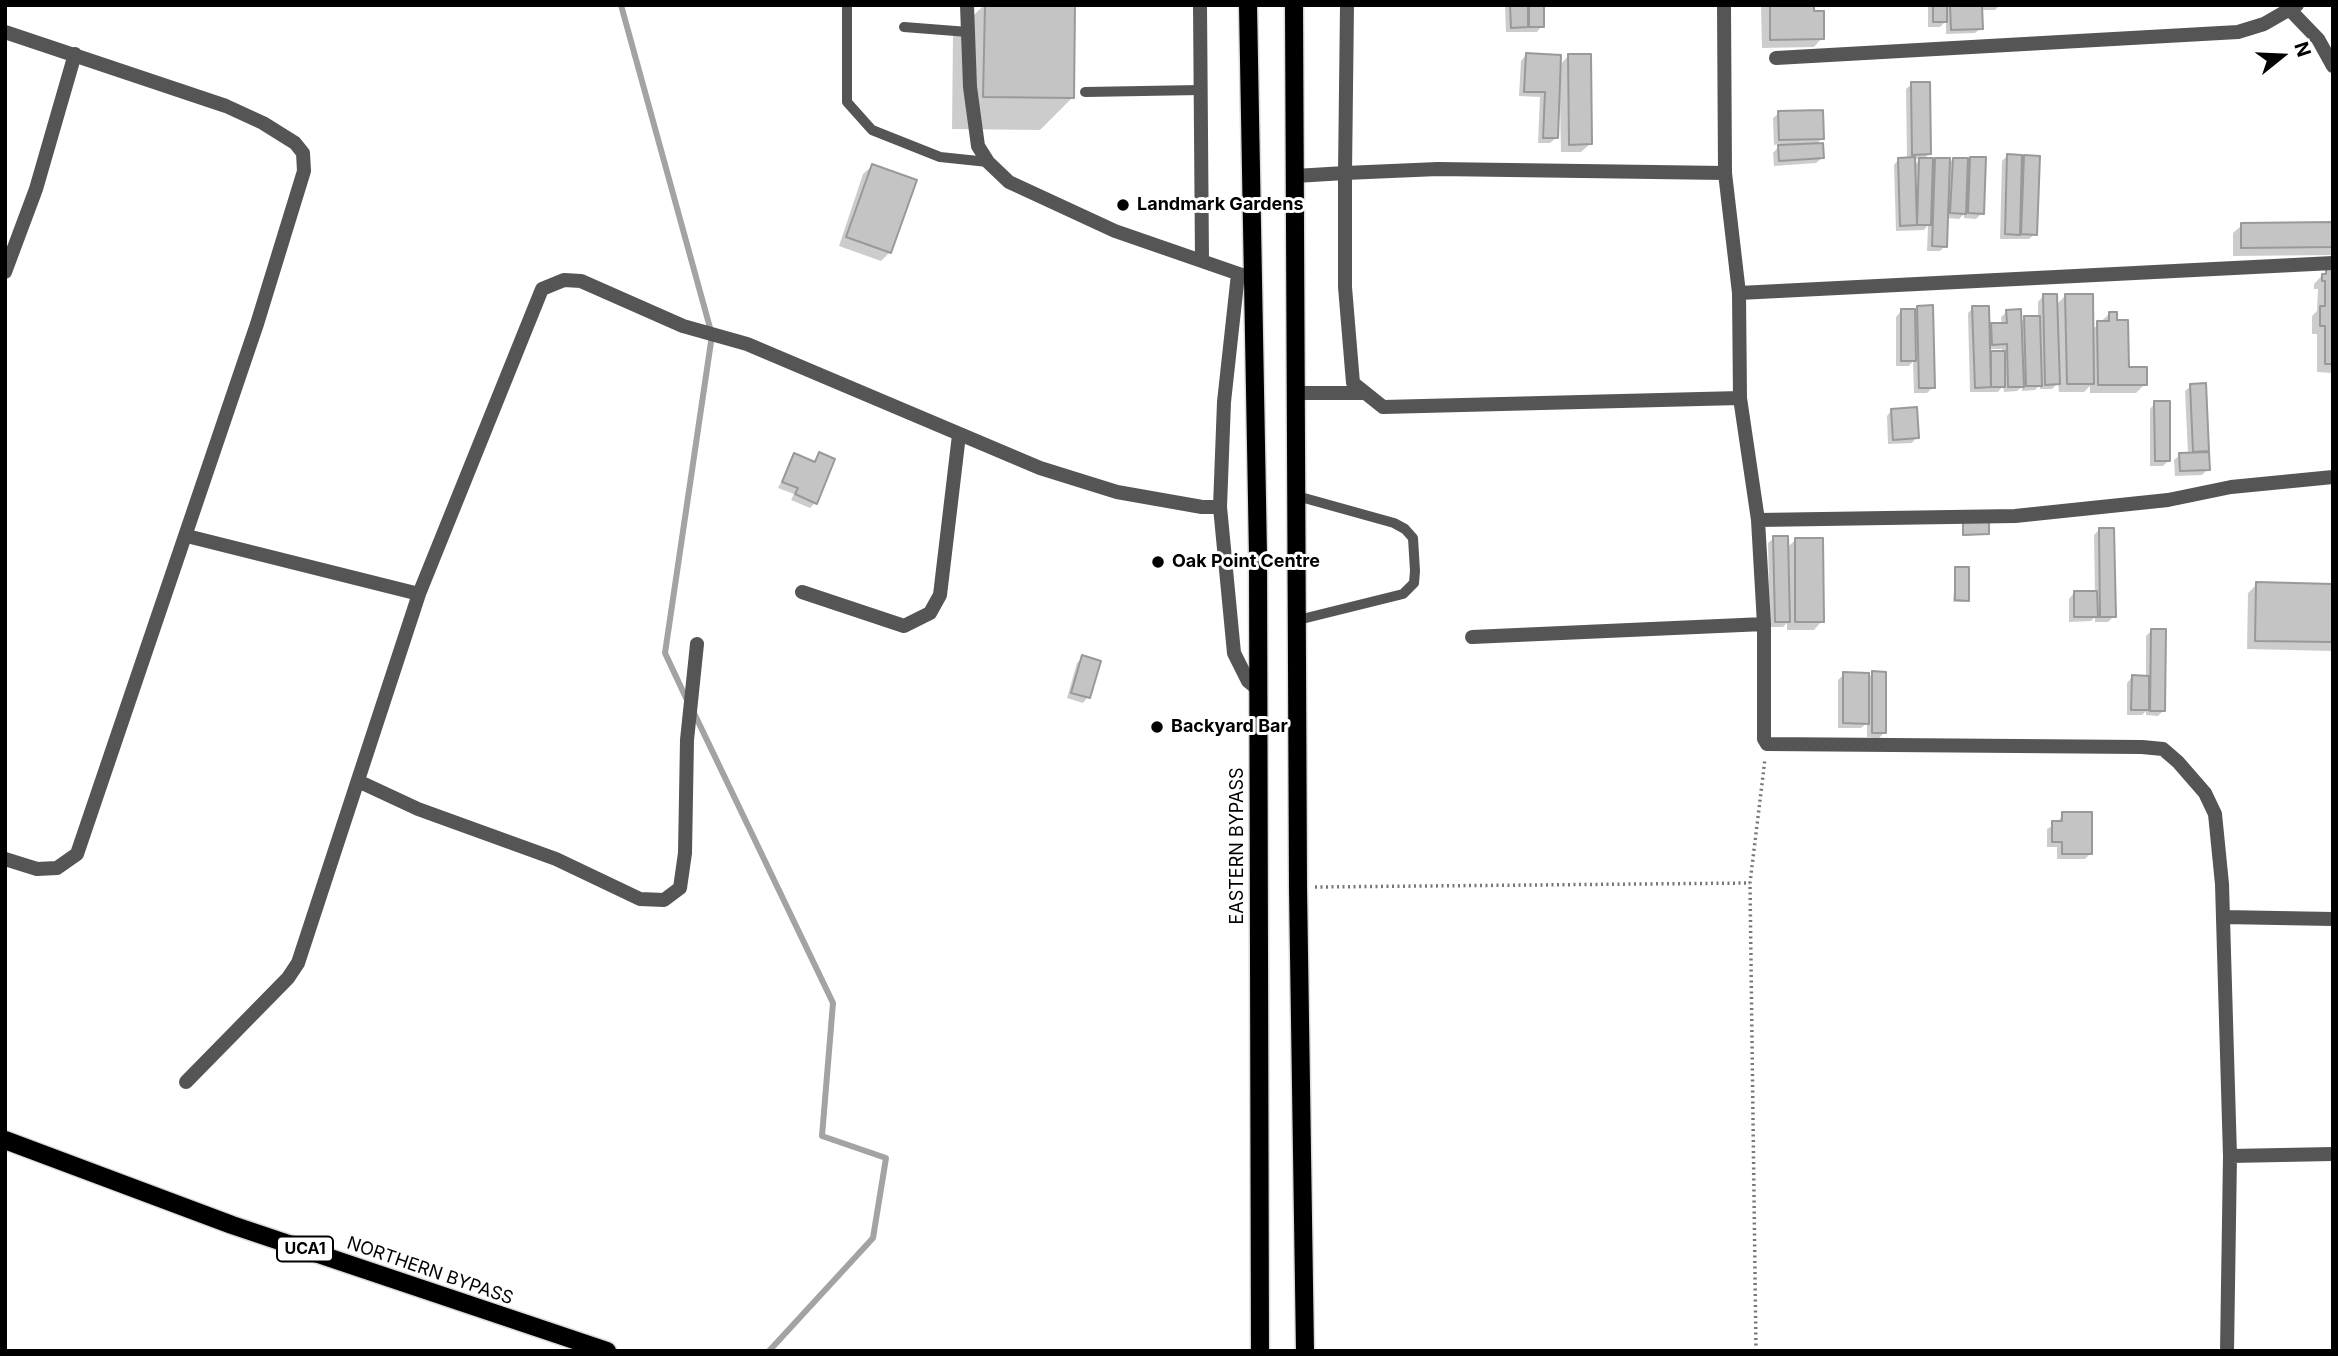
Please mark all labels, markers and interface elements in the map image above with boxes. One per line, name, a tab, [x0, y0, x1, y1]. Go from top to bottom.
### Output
north arrow	[2247, 21, 2317, 91]
text: N	[2289, 39, 2316, 60]
place label: Landmark Gardens	[1137, 194, 1304, 216]
marker: Landmark Gardens	[1115, 197, 1131, 213]
place label: Oak Point Centre	[1172, 551, 1320, 573]
marker: Oak Point Centre	[1150, 554, 1166, 570]
place label: Backyard Bar	[1171, 716, 1288, 738]
marker: Backyard Bar	[1149, 719, 1165, 735]
street label: EASTERN BYPASS	[1227, 767, 1249, 925]
street label: NORTHERN BYPASS	[344, 1232, 516, 1310]
road number: UCA1	[277, 1236, 333, 1261]

